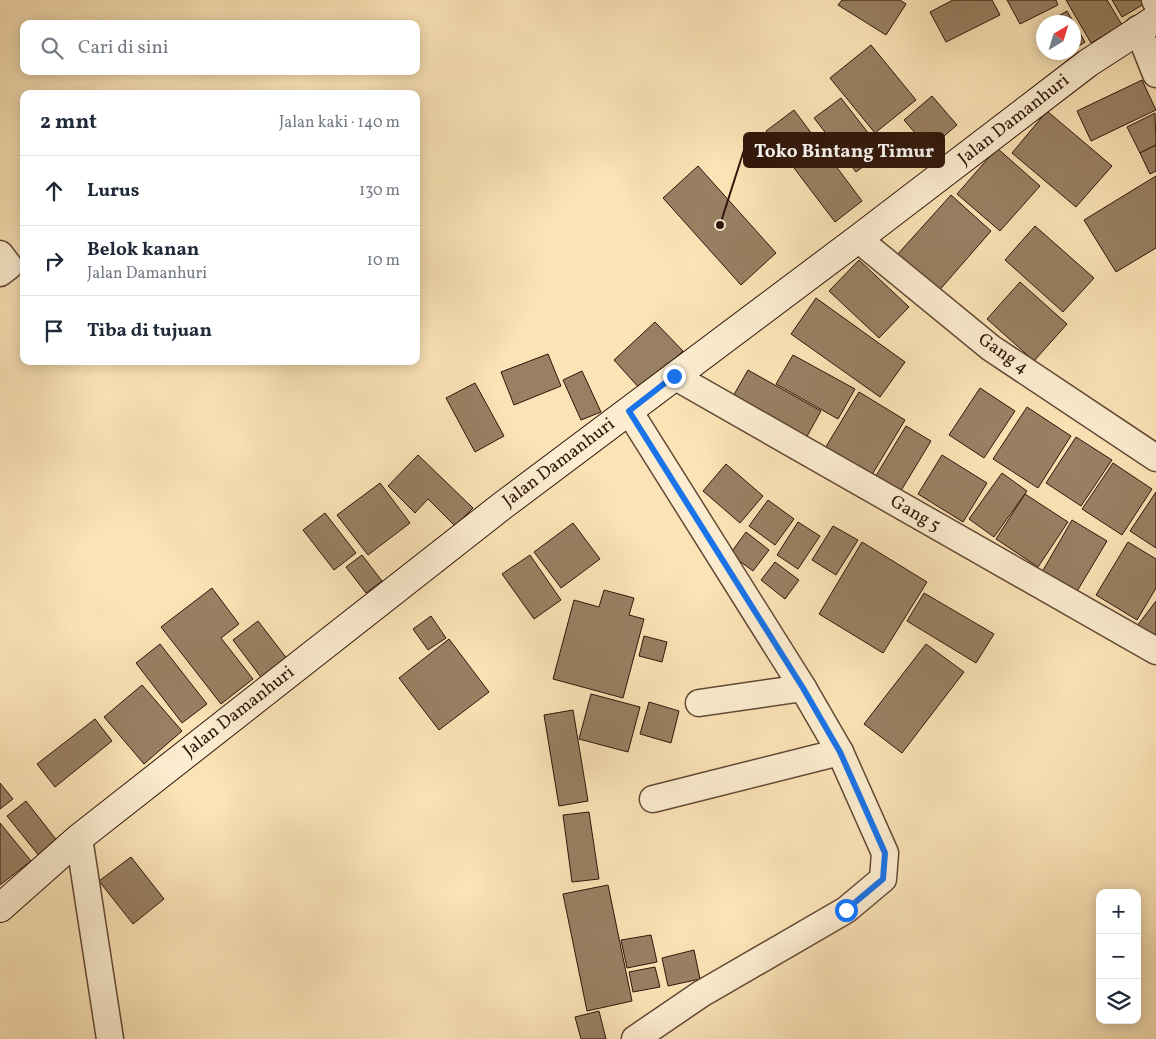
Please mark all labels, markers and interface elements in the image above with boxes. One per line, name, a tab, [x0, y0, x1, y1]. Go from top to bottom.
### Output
north arrow	[1036, 15, 1081, 60]
search box	[20, 20, 420, 75]
icon: search	[38, 34, 66, 62]
text: Cari di sini	[78, 35, 169, 61]
street label: Jalan Damanhuri	[953, 69, 1075, 171]
text: 2 mnt	[40, 108, 97, 137]
text: Jalan kaki · 140 m	[279, 112, 400, 134]
callout: Toko Bintang Timur	[744, 133, 944, 167]
text: Toko Bintang Timur	[754, 139, 934, 165]
icon: ahead	[40, 177, 68, 205]
text: Lurus	[87, 178, 139, 204]
text: 130 m	[359, 180, 400, 202]
text: Belok kanan	[87, 237, 199, 263]
icon: right	[40, 247, 68, 275]
text: 10 m	[367, 250, 400, 272]
text: Jalan Damanhuri	[87, 263, 207, 285]
icon: arrive	[40, 317, 68, 345]
text: Tiba di tujuan	[87, 318, 212, 344]
street label: Gang 4	[973, 328, 1033, 380]
route end	[663, 365, 686, 388]
street label: Jalan Damanhuri	[498, 412, 620, 514]
street label: Gang 5	[885, 490, 945, 538]
street label: Jalan Damanhuri	[178, 661, 300, 763]
map controls	[1096, 889, 1141, 1024]
button: +	[1096, 889, 1141, 934]
route start	[835, 899, 858, 922]
button: −	[1096, 934, 1141, 979]
button: layers	[1096, 979, 1141, 1024]

